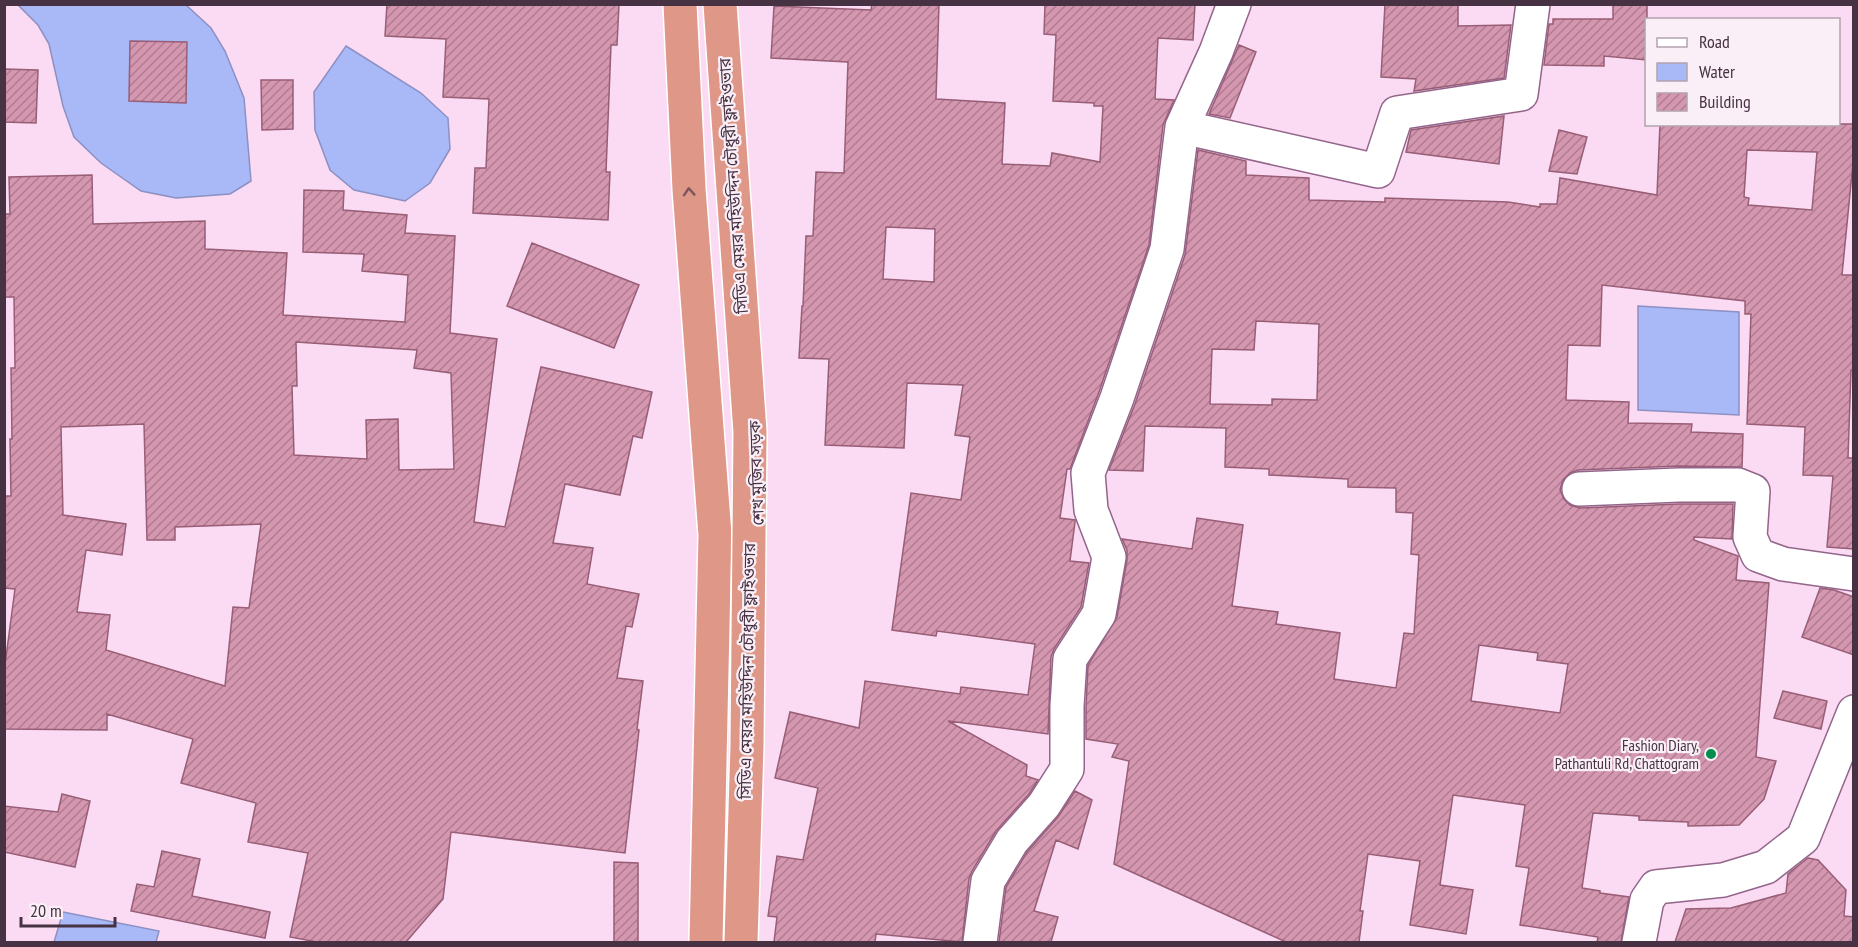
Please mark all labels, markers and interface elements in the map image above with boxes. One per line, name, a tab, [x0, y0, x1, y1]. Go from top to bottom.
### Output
legend	[1645, 18, 1840, 126]
text: Road	[1699, 30, 1730, 53]
street label: সিডিএ মেয়র মহিউদ্দিন চৌধুরী ফ্লাইওভার	[714, 57, 752, 315]
text: Water	[1699, 60, 1735, 83]
text: Building	[1699, 90, 1751, 113]
one-way arrow	[683, 188, 696, 197]
street label: শেখ মুজিব সড়ক	[744, 419, 768, 526]
street label: সিডিএ মেয়র মহিউদ্দিন চৌধুরী ফ্লাইওভার	[735, 542, 759, 800]
place label: Fashion Diary, Pathantuli Rd, Chattogram	[1555, 735, 1699, 773]
marker: Fashion Diary, Pathantuli Rd, Chattogram	[1704, 747, 1718, 761]
scale bar	[21, 890, 116, 928]
text: 20 m	[30, 899, 62, 922]

